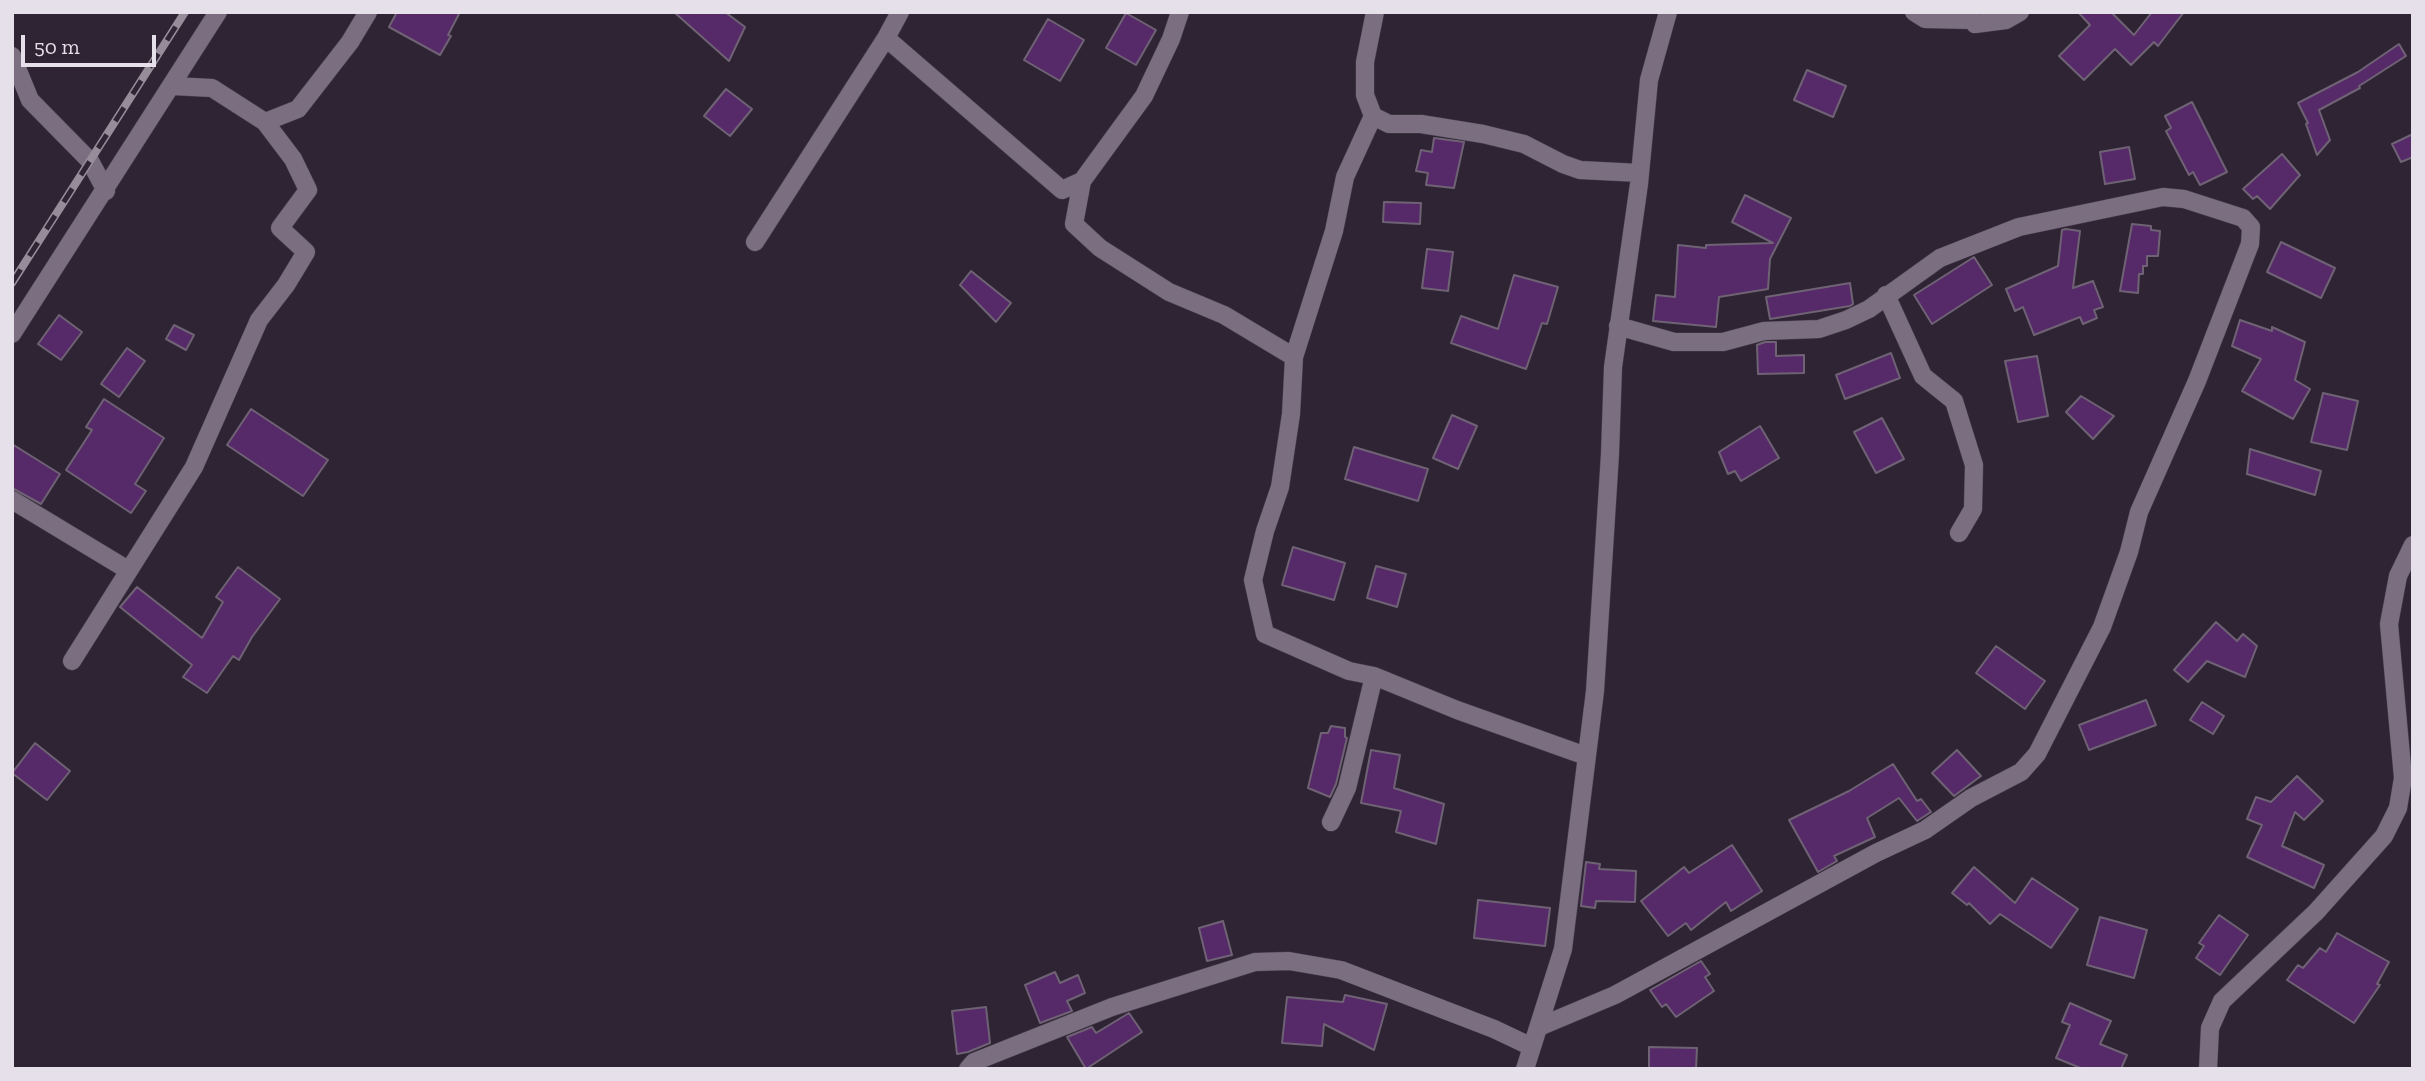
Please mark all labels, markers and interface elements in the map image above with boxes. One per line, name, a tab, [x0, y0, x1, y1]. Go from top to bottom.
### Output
scale bar	[24, 21, 159, 65]
text: 50 m	[34, 34, 80, 59]

